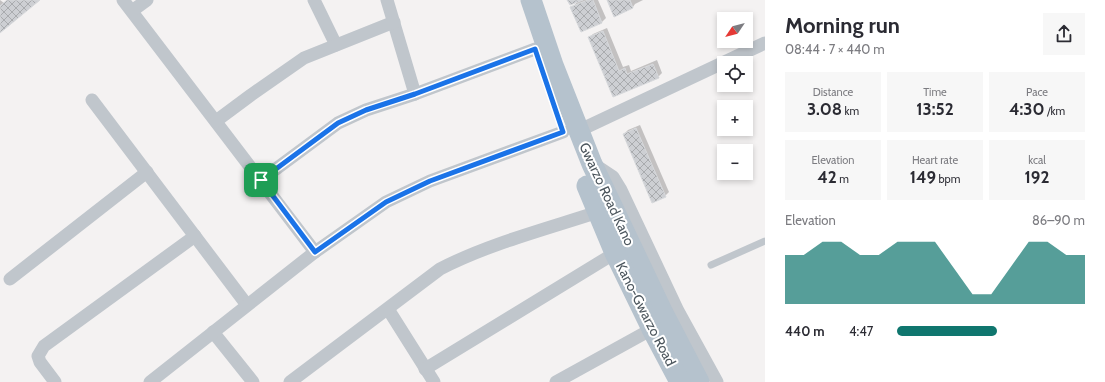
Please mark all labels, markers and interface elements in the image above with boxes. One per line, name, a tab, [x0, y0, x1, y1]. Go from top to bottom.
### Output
north arrow	[717, 12, 753, 48]
map controls	[717, 12, 753, 180]
text: Morning run	[785, 12, 900, 39]
button: share	[1043, 13, 1085, 55]
text: 08:44 · 7 × 440 m	[785, 41, 885, 57]
button: locate	[717, 56, 753, 92]
text: Distance	[813, 85, 853, 99]
text: Time	[923, 85, 947, 99]
text: Pace	[1026, 85, 1048, 99]
text: 3.08	[807, 99, 842, 119]
text: 13:52	[916, 99, 954, 119]
text: 4:30	[1009, 99, 1044, 119]
button: +	[717, 100, 753, 136]
text: km	[842, 104, 859, 118]
text: /km	[1044, 104, 1065, 118]
street label: Gwarzo Road Kano	[575, 140, 639, 249]
button: −	[717, 144, 753, 180]
text: Elevation	[812, 153, 854, 167]
text: Heart rate	[912, 153, 958, 167]
text: kcal	[1028, 153, 1046, 167]
pin	[244, 163, 278, 197]
text: 42	[817, 167, 837, 187]
text: 149	[910, 167, 936, 187]
text: 192	[1025, 167, 1049, 187]
icon: arrive	[250, 169, 272, 191]
text: m	[837, 172, 849, 186]
text: bpm	[936, 172, 960, 186]
text: Elevation	[785, 212, 836, 228]
text: 86–90 m	[1032, 212, 1085, 228]
street label: Kano-Gwarzo Road	[612, 259, 680, 369]
text: 440 m	[785, 323, 825, 339]
text: 4:47	[849, 323, 873, 339]

